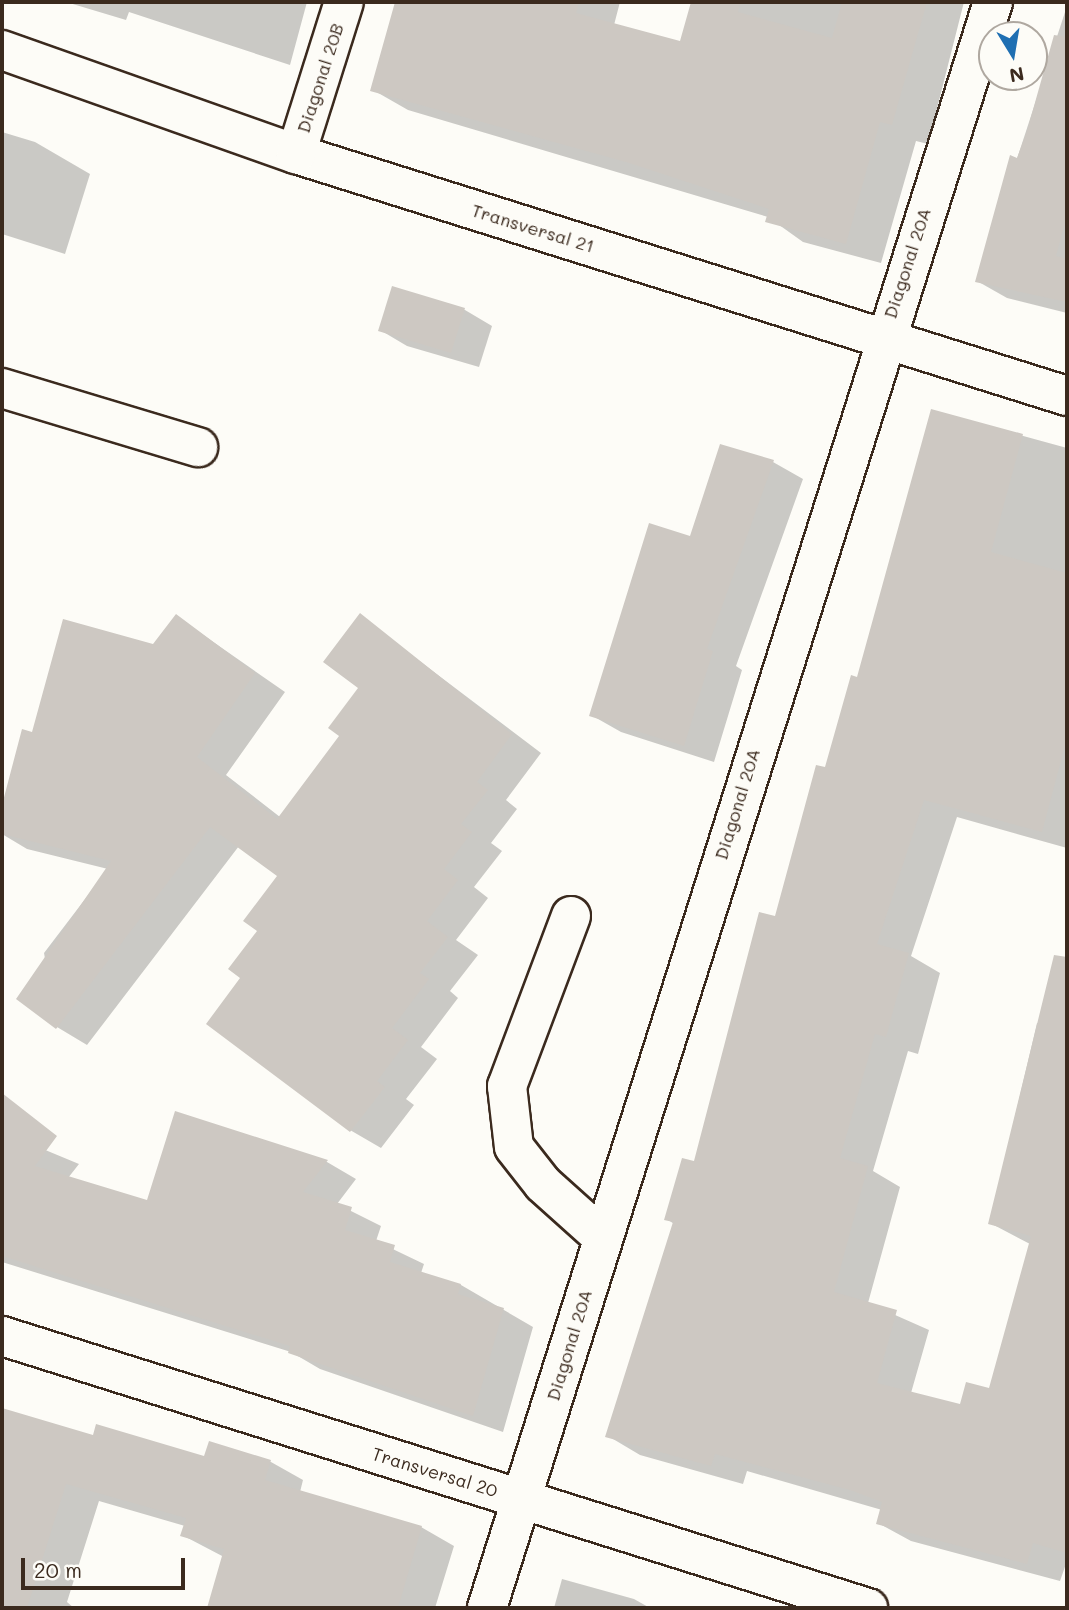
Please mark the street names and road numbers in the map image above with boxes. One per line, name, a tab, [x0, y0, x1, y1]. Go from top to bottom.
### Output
street label: Diagonal 20B	[292, 20, 348, 136]
street label: Transversal 21	[469, 199, 597, 257]
street label: Diagonal 20A	[879, 205, 935, 321]
street label: Diagonal 20A	[710, 746, 764, 862]
street label: Diagonal 20A	[542, 1287, 596, 1403]
street label: Transversal 20	[370, 1443, 500, 1501]

